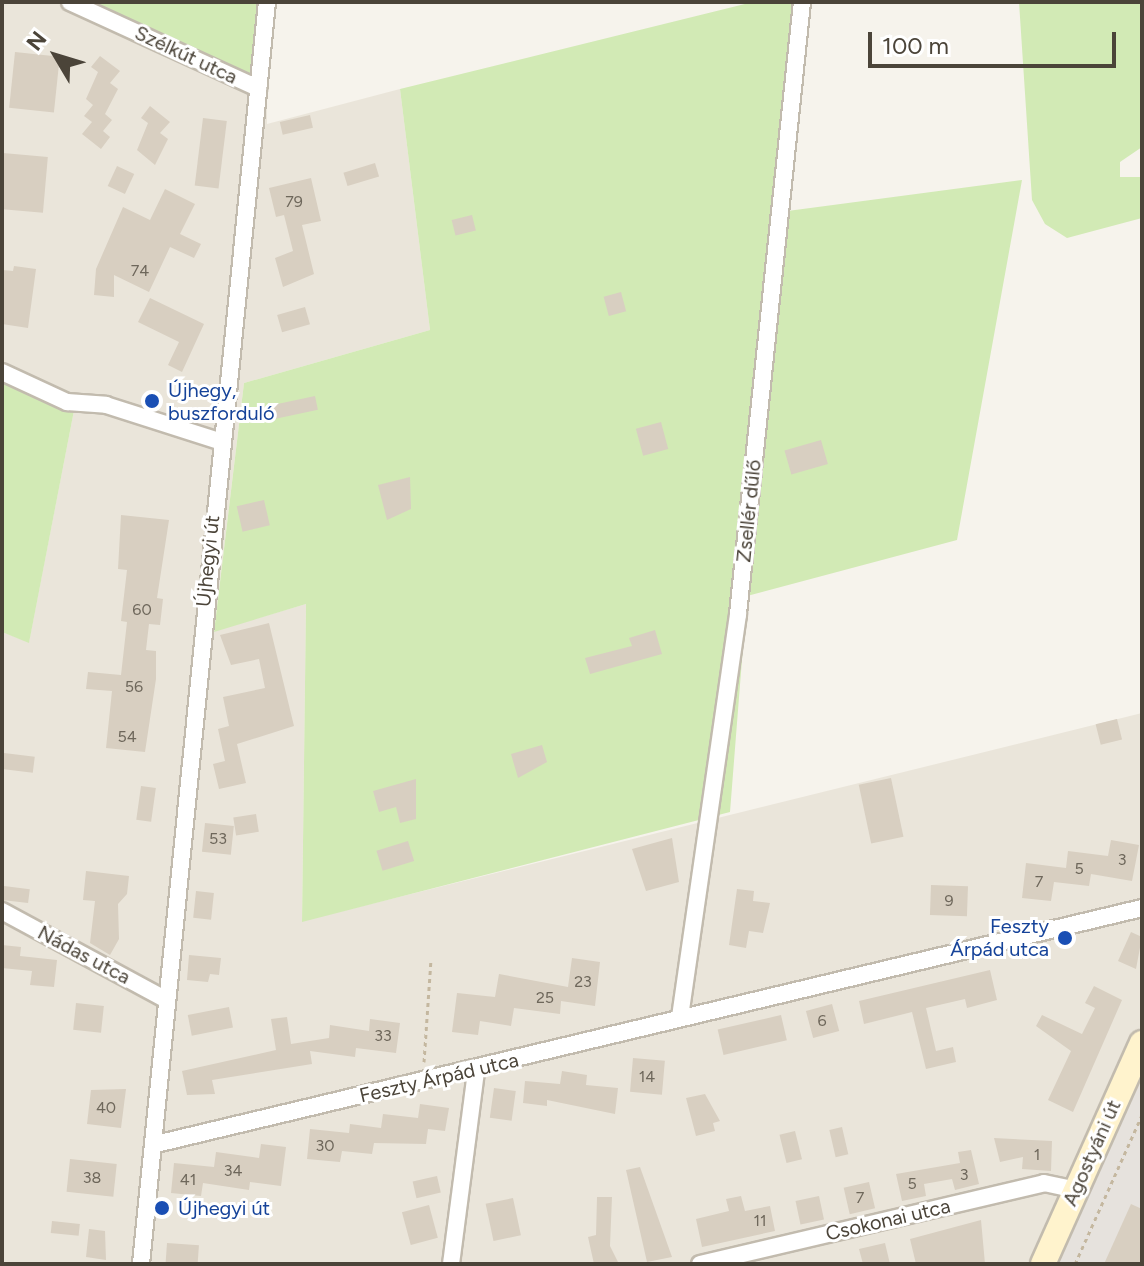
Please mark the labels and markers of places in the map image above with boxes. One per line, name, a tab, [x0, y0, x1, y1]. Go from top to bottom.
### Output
place label: Újhegy, buszforduló	[168, 378, 275, 425]
marker: Újhegy, buszforduló	[143, 392, 161, 410]
place label: Feszty Árpád utca	[950, 914, 1049, 961]
marker: Feszty Árpád utca	[1056, 929, 1074, 947]
place label: Újhegyi út	[178, 1196, 270, 1220]
marker: Újhegyi út	[153, 1199, 171, 1217]

